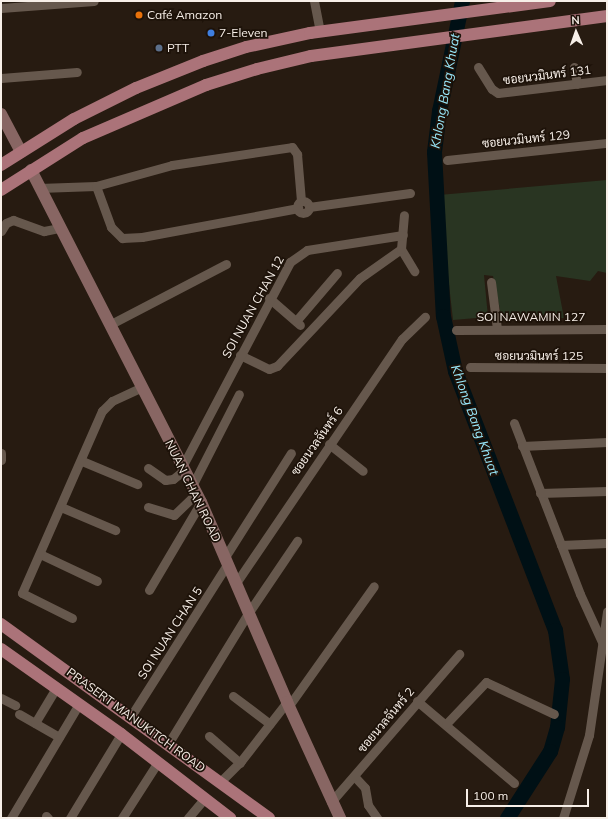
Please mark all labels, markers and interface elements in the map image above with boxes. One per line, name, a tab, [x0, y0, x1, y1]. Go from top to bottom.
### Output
place label: Café Amazon	[147, 8, 222, 22]
marker: Café Amazon	[134, 10, 144, 20]
north arrow	[556, 12, 596, 52]
text: N	[571, 13, 580, 27]
place label: 7-Eleven	[219, 26, 268, 40]
marker: 7-Eleven	[206, 28, 216, 38]
water label: Khlong Bang Khuat	[427, 32, 463, 150]
place label: PTT	[167, 41, 189, 55]
marker: PTT	[154, 43, 164, 53]
street label: ซอยนวมินทร์ 131	[502, 62, 592, 88]
street label: ซอยนวมินทร์ 129	[481, 127, 571, 151]
street label: SOI NUAN CHAN 12	[219, 254, 287, 360]
street label: SOI NAWAMIN 127	[477, 310, 585, 324]
street label: ซอยนวมินทร์ 125	[495, 349, 583, 363]
water label: Khlong Bang Khuat	[448, 363, 502, 477]
street label: ซอยนวลจันทร์ 6	[288, 404, 346, 478]
street label: NUAN CHAN ROAD	[162, 437, 224, 545]
street label: SOI NUAN CHAN 5	[135, 584, 205, 682]
street label: PRASERT MANUKITCH ROAD	[64, 665, 208, 775]
street label: ซอยนวลจันทร์ 2	[355, 685, 417, 755]
scale bar	[468, 781, 591, 807]
text: 100 m	[473, 788, 508, 803]

